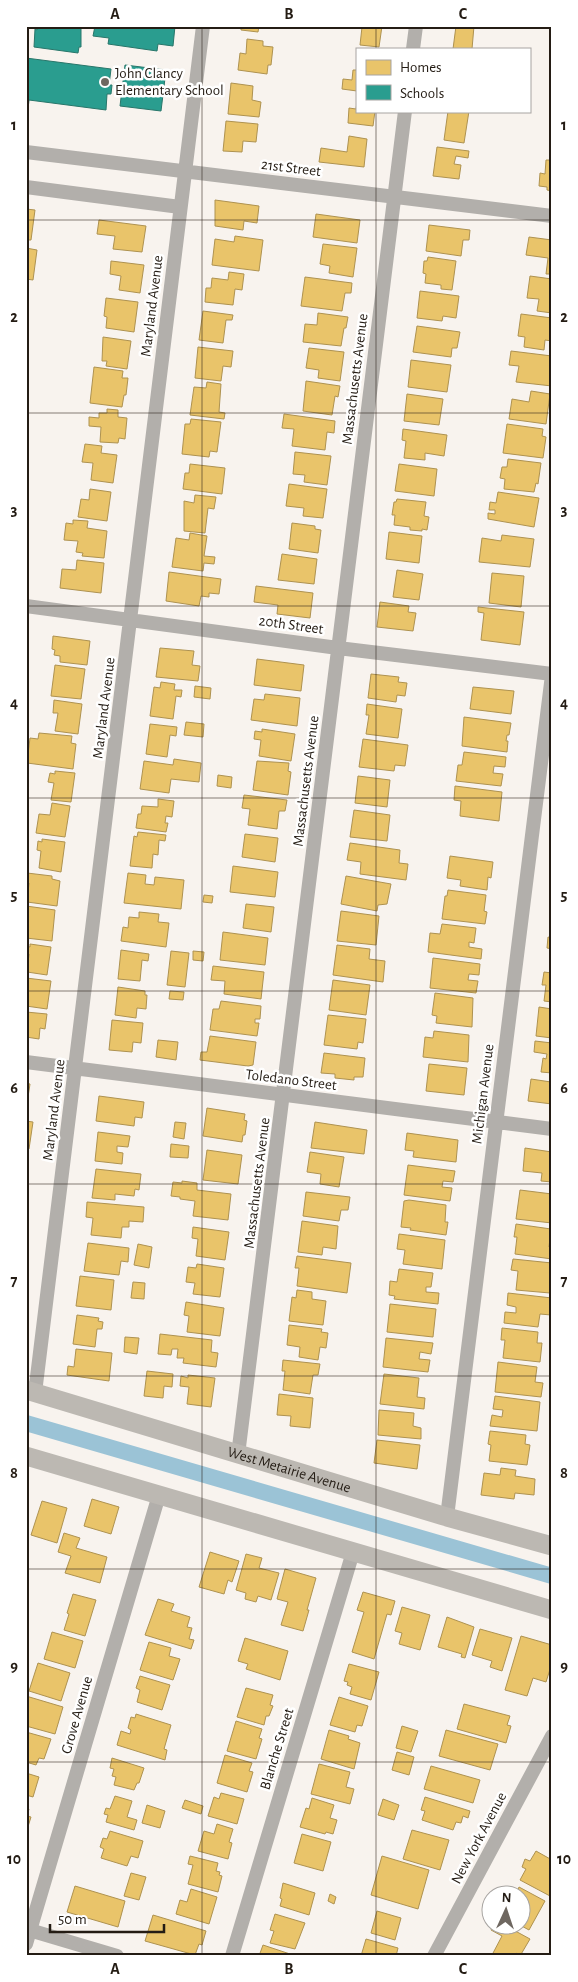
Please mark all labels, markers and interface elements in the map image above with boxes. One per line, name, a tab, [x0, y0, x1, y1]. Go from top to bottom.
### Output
text: A	[110, 6, 120, 22]
text: B	[284, 6, 294, 22]
text: C	[459, 6, 468, 22]
legend	[356, 48, 530, 112]
text: Homes	[400, 60, 442, 75]
place label: John Clancy Elementary School	[115, 66, 224, 98]
marker: John Clancy Elementary School	[99, 76, 111, 88]
text: Schools	[400, 86, 444, 101]
text: 1	[11, 117, 17, 133]
text: 1	[561, 117, 567, 133]
street label: 21st Street	[260, 157, 322, 179]
street label: Maryland Avenue	[138, 254, 166, 358]
text: 2	[10, 309, 18, 325]
text: 2	[560, 309, 568, 325]
street label: Massachusetts Avenue	[340, 313, 370, 445]
text: 3	[11, 502, 18, 518]
text: 3	[561, 502, 568, 518]
street label: 20th Street	[258, 613, 324, 637]
street label: Maryland Avenue	[90, 656, 118, 760]
text: 4	[10, 695, 18, 711]
text: 4	[560, 695, 568, 711]
street label: Massachusetts Avenue	[291, 715, 321, 847]
text: 5	[11, 887, 18, 903]
text: 5	[561, 887, 568, 903]
street label: Michigan Avenue	[469, 1043, 497, 1145]
street label: Maryland Avenue	[40, 1058, 68, 1162]
street label: Toledano Street	[245, 1067, 338, 1093]
text: 6	[10, 1080, 18, 1096]
text: 6	[560, 1080, 568, 1096]
street label: Massachusetts Avenue	[242, 1117, 272, 1249]
text: 7	[11, 1273, 18, 1289]
text: 7	[561, 1273, 568, 1289]
street label: West Metairie Avenue	[226, 1444, 353, 1495]
text: 8	[10, 1465, 18, 1481]
text: 8	[560, 1465, 568, 1481]
text: 9	[10, 1658, 18, 1674]
text: 9	[560, 1658, 568, 1674]
street label: Grove Avenue	[59, 1674, 95, 1755]
street label: Blanche Street	[257, 1706, 297, 1792]
street label: New York Avenue	[449, 1790, 509, 1886]
text: 10	[7, 1851, 21, 1867]
text: 10	[557, 1851, 571, 1867]
north arrow	[480, 1884, 530, 1934]
text: N	[501, 1891, 512, 1905]
scale bar	[50, 1902, 164, 1934]
text: 50 m	[58, 1912, 87, 1927]
text: A	[110, 1961, 120, 1977]
text: B	[284, 1961, 294, 1977]
text: C	[459, 1961, 468, 1977]

